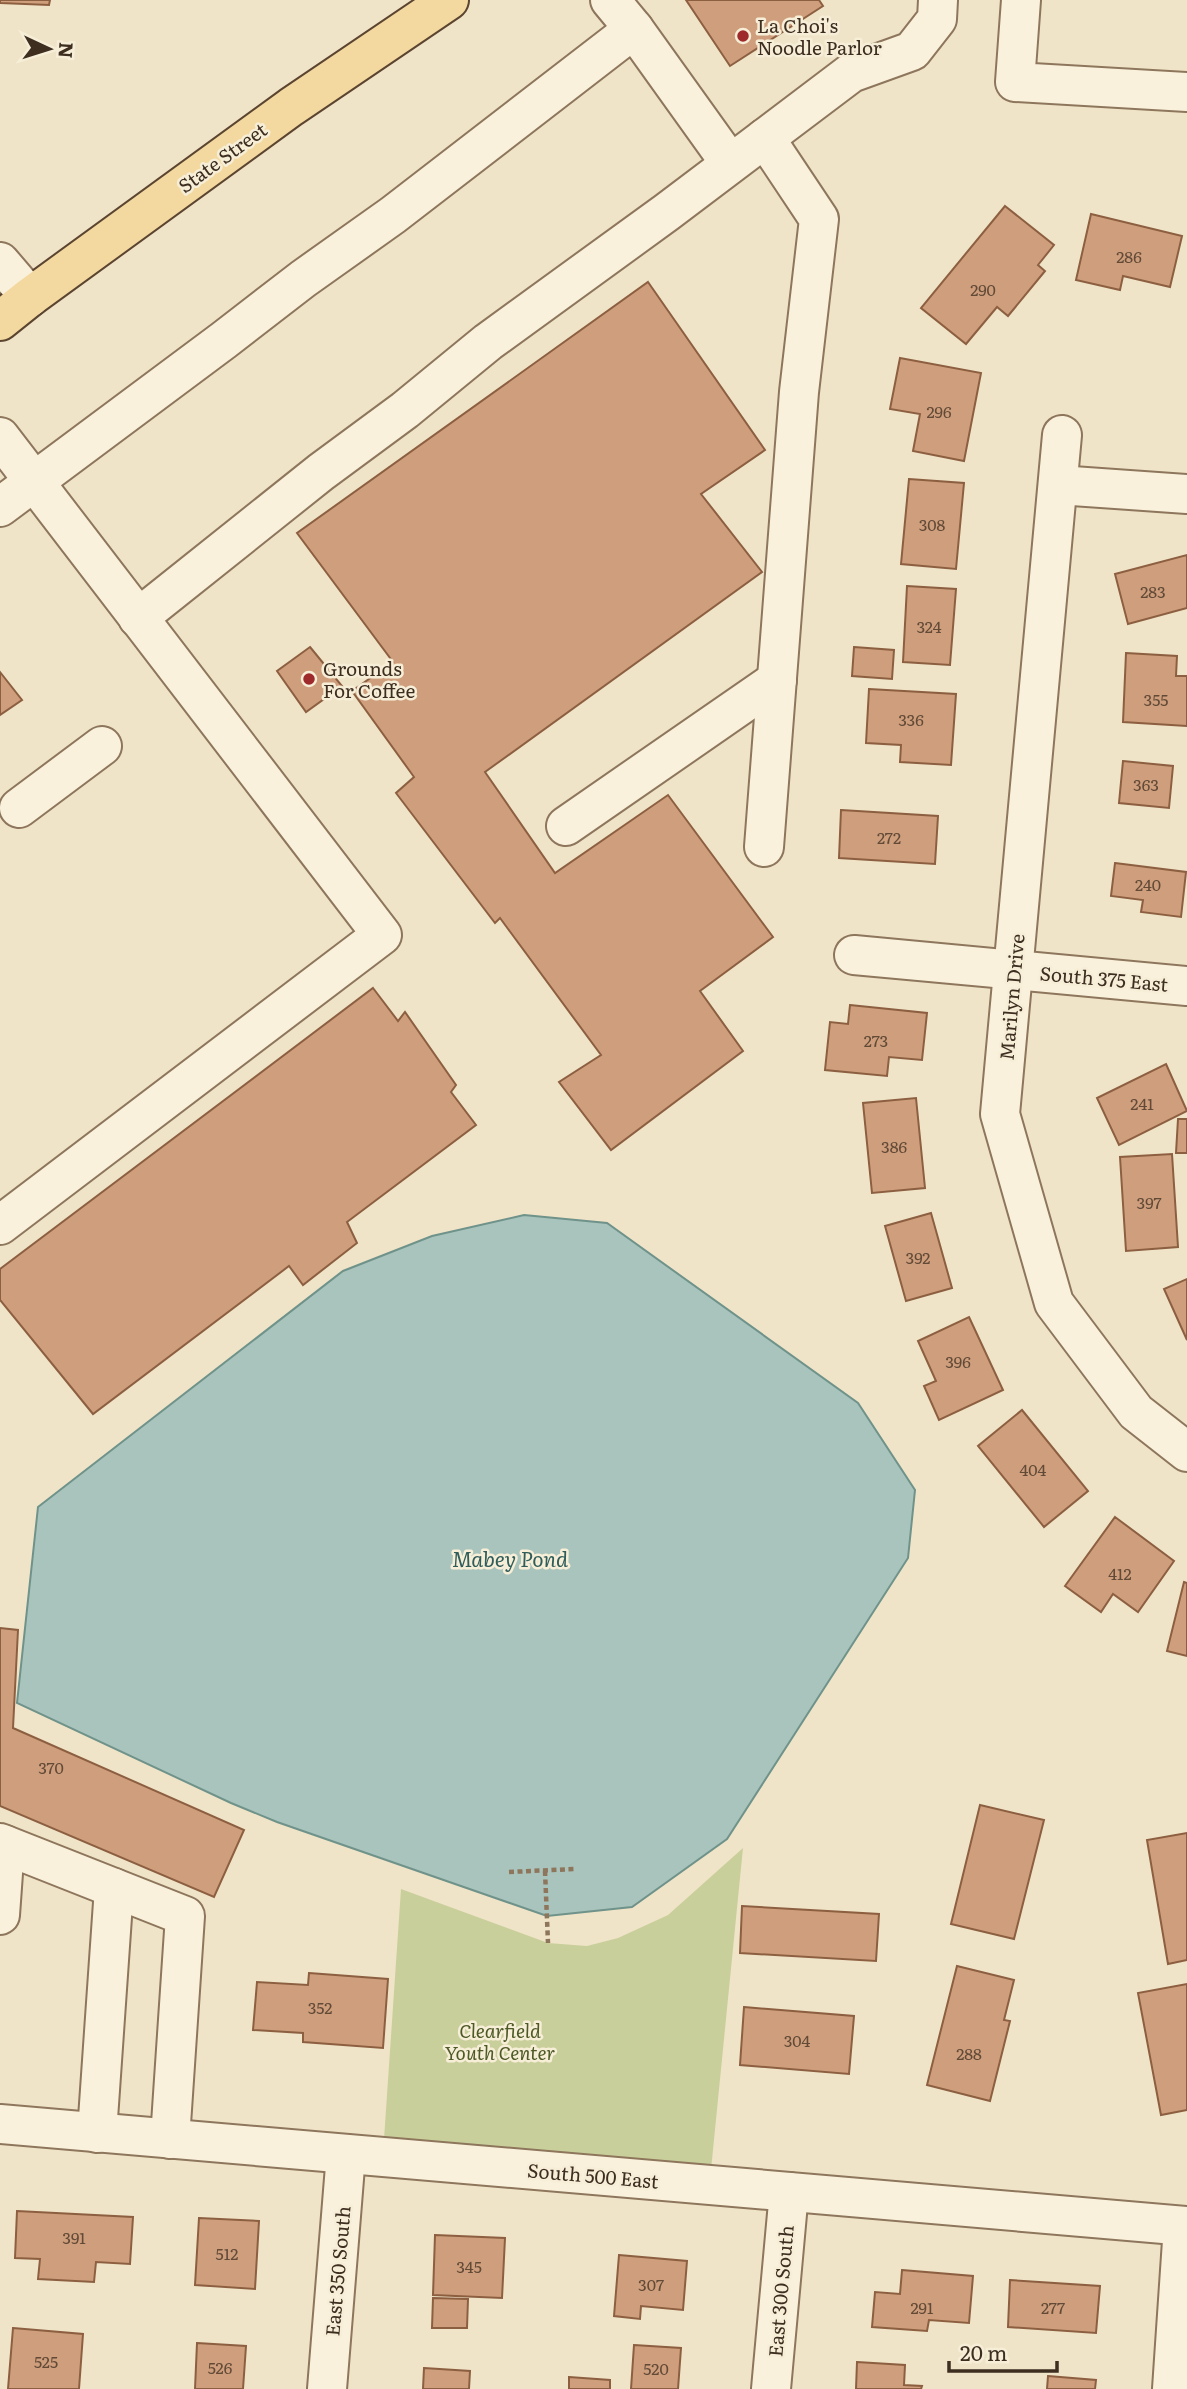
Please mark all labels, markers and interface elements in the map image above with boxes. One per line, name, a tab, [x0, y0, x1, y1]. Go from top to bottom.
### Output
place label: La Choi's Noodle Parlor	[757, 11, 882, 61]
north arrow	[14, 14, 84, 84]
marker: La Choi's Noodle Parlor	[735, 28, 751, 44]
text: N	[52, 41, 81, 59]
street label: State Street	[172, 115, 273, 199]
house number: 286	[1116, 244, 1142, 268]
house number: 290	[970, 277, 996, 301]
house number: 296	[926, 399, 952, 423]
house number: 308	[919, 512, 946, 536]
house number: 283	[1140, 579, 1166, 603]
house number: 324	[916, 614, 942, 638]
place label: Grounds For Coffee	[323, 654, 415, 704]
marker: Grounds For Coffee	[301, 671, 317, 687]
house number: 355	[1144, 687, 1168, 711]
house number: 336	[898, 707, 924, 731]
house number: 363	[1133, 772, 1159, 796]
house number: 272	[877, 825, 901, 849]
house number: 240	[1135, 872, 1161, 896]
street label: Marilyn Drive	[992, 932, 1030, 1061]
street label: South 375 East	[1039, 958, 1170, 998]
house number: 273	[864, 1028, 888, 1052]
house number: 241	[1130, 1091, 1154, 1115]
house number: 386	[881, 1134, 907, 1158]
house number: 397	[1137, 1190, 1162, 1214]
house number: 392	[906, 1245, 930, 1269]
house number: 396	[945, 1349, 971, 1373]
house number: 404	[1020, 1457, 1047, 1481]
water label: Mabey Pond	[452, 1542, 568, 1573]
house number: 412	[1108, 1561, 1132, 1585]
house number: 370	[38, 1755, 64, 1779]
house number: 352	[308, 1995, 332, 2019]
park label: Clearfield Youth Center	[445, 2016, 556, 2066]
house number: 304	[784, 2028, 811, 2052]
house number: 288	[956, 2041, 982, 2065]
street label: South 500 East	[526, 2155, 660, 2195]
street label: East 350 South	[317, 2205, 357, 2337]
street label: East 300 South	[760, 2224, 800, 2358]
house number: 391	[62, 2225, 86, 2249]
house number: 512	[216, 2241, 238, 2265]
house number: 345	[456, 2254, 482, 2278]
house number: 307	[638, 2272, 664, 2296]
house number: 291	[911, 2295, 934, 2319]
house number: 277	[1041, 2295, 1065, 2319]
scale bar	[949, 2330, 1058, 2374]
text: 20 m	[960, 2336, 1007, 2367]
house number: 525	[34, 2349, 58, 2373]
house number: 526	[208, 2355, 233, 2379]
house number: 520	[643, 2356, 669, 2380]

